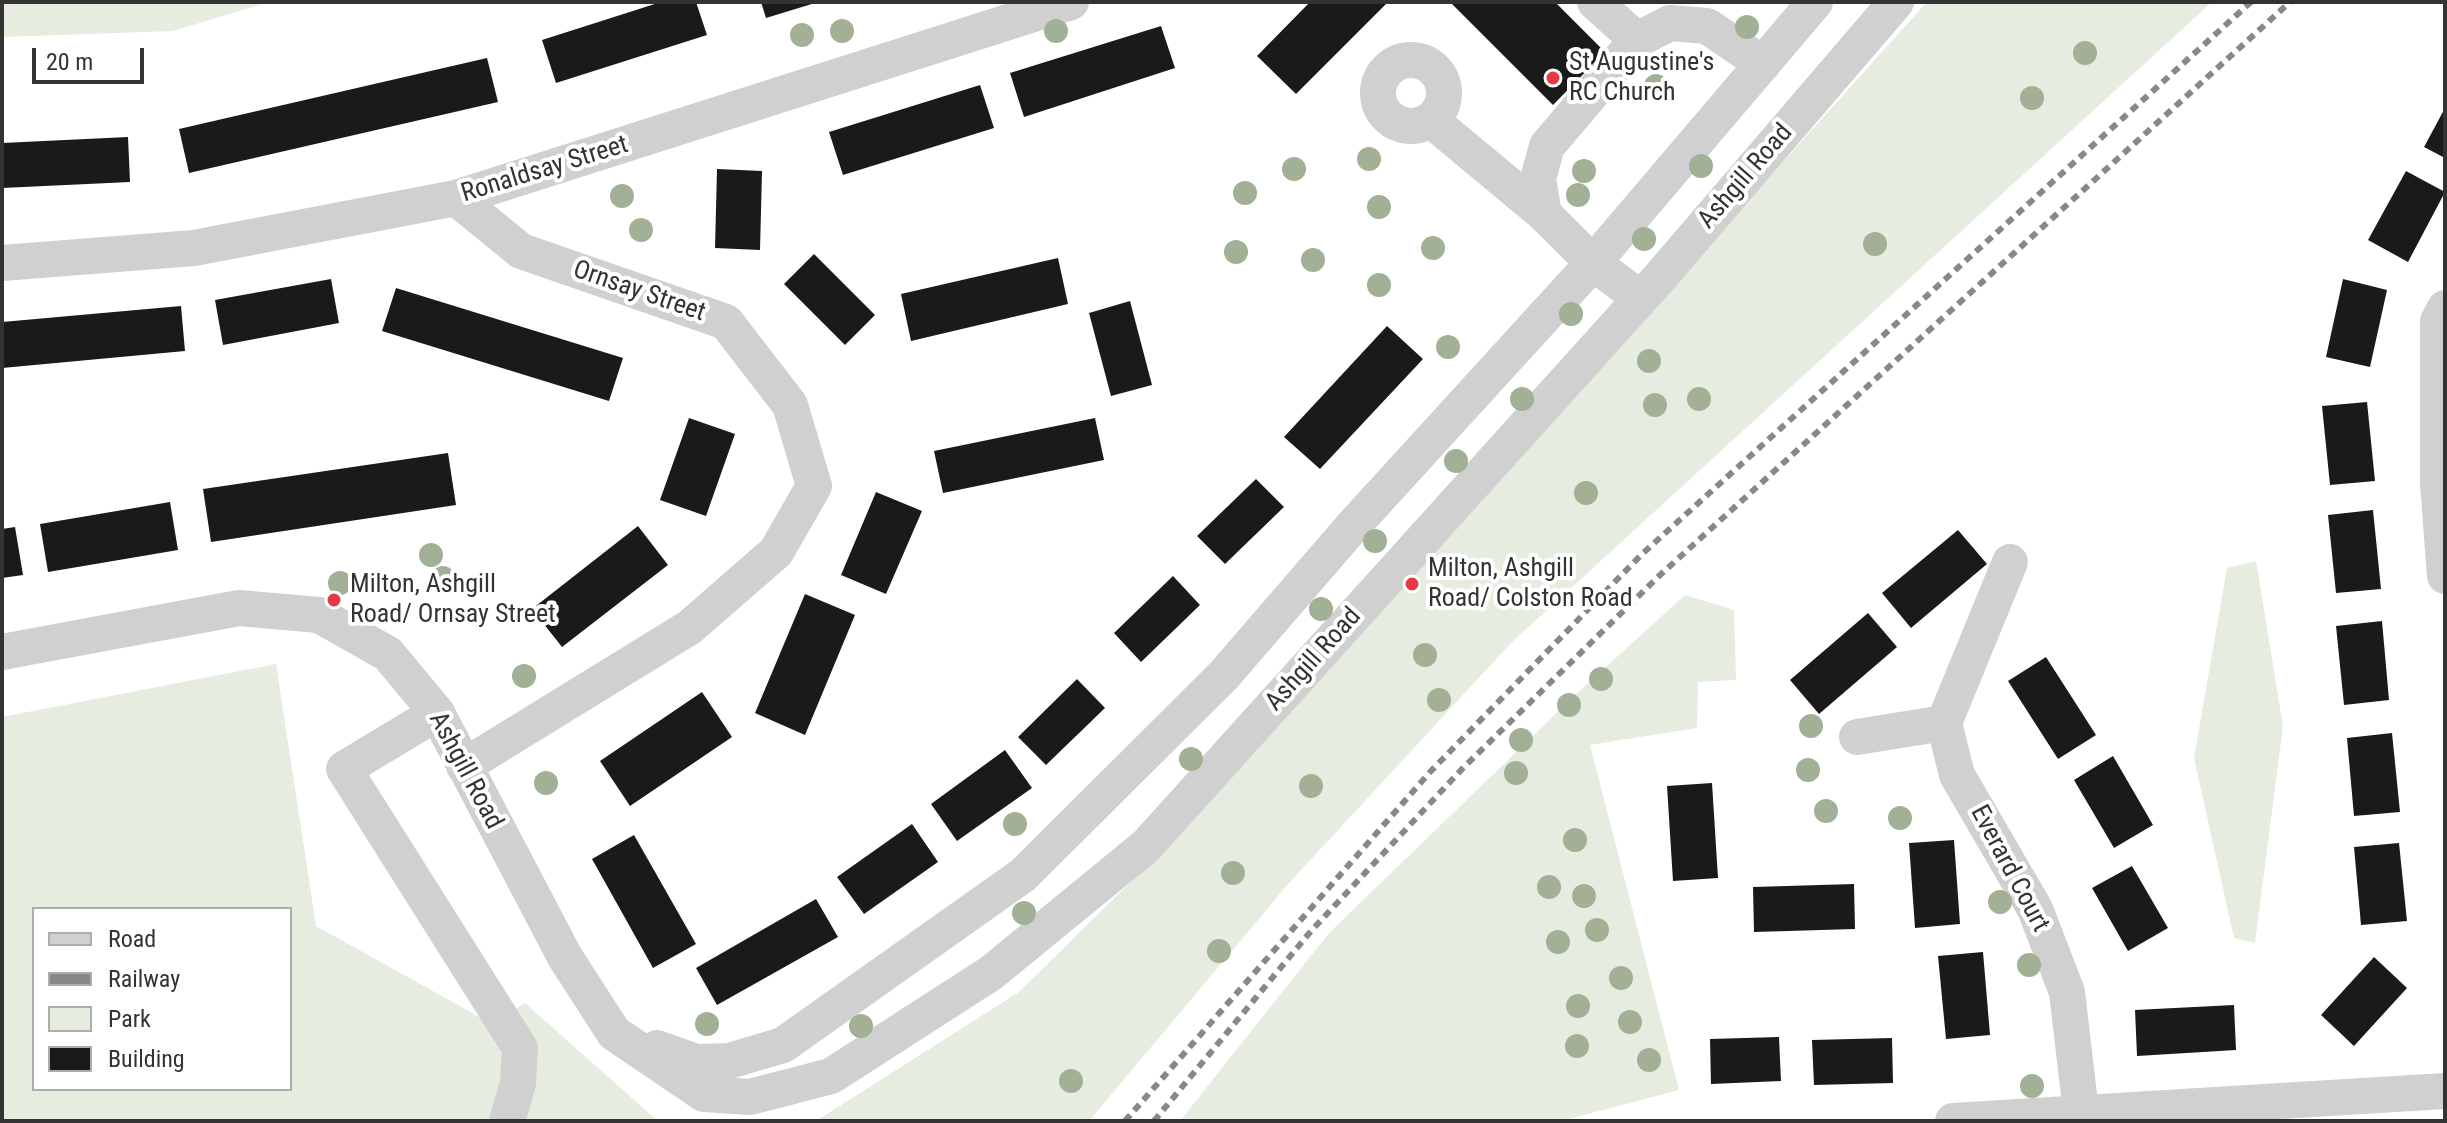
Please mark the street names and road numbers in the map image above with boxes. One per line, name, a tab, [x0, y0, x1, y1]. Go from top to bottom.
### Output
street label: Ashgill Road	[1692, 118, 1800, 236]
street label: Ronaldsay Street	[458, 130, 632, 210]
street label: Ornsay Street	[569, 255, 709, 329]
street label: Ashgill Road	[1259, 602, 1369, 718]
street label: Ashgill Road	[421, 707, 509, 835]
street label: Everard Court	[1963, 800, 2055, 938]

